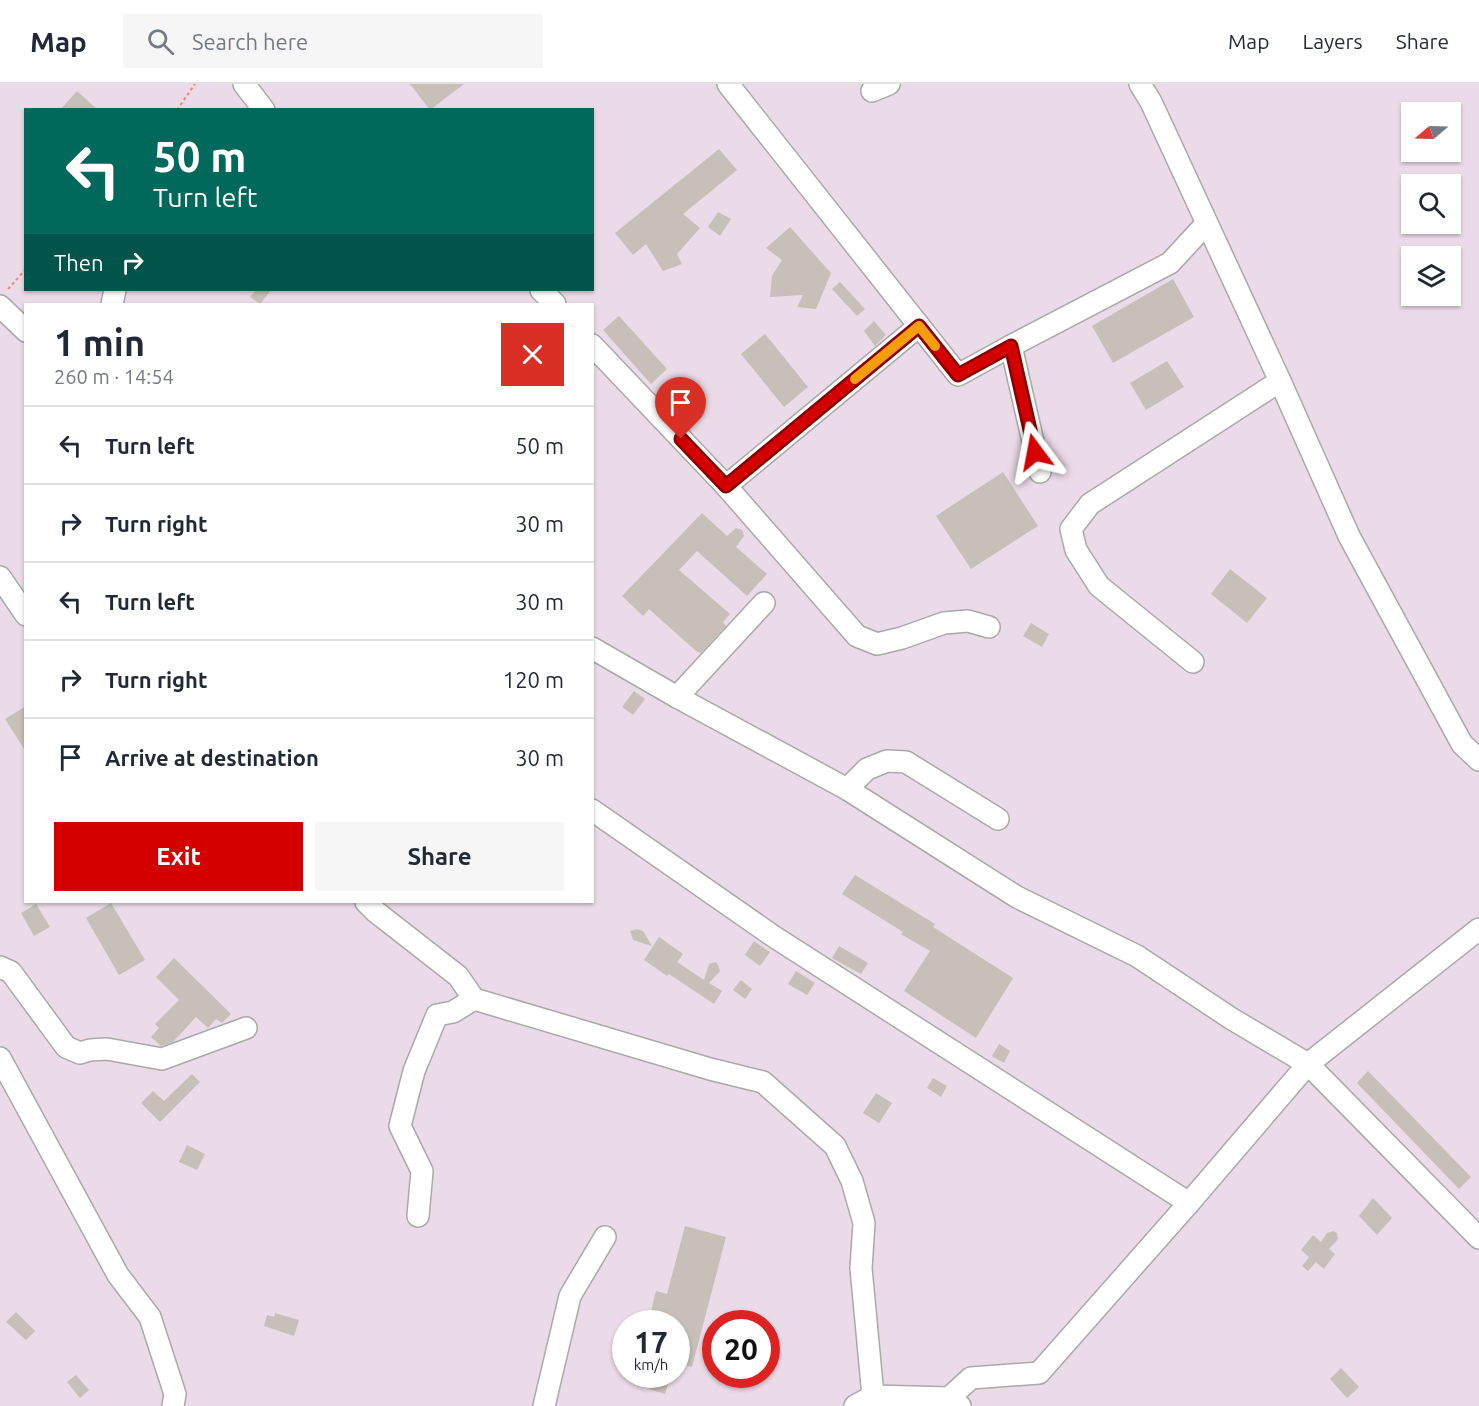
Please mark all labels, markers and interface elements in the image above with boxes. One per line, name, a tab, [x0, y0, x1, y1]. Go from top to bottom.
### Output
search box	[123, 14, 543, 68]
icon: search	[144, 25, 177, 58]
text: Map	[30, 26, 87, 57]
text: Search here	[192, 29, 308, 54]
text: Map	[1228, 29, 1269, 53]
text: Layers	[1302, 29, 1363, 53]
text: Share	[1396, 29, 1449, 53]
north arrow	[1401, 102, 1461, 162]
map controls	[1401, 102, 1461, 306]
icon: left	[54, 132, 132, 210]
text: 50 m	[153, 133, 247, 180]
button: search	[1401, 174, 1461, 234]
text: Turn left	[153, 182, 257, 212]
icon: right	[116, 246, 149, 279]
button: layers	[1401, 246, 1461, 306]
text: Then	[54, 250, 104, 275]
text: 1 min	[54, 322, 145, 363]
button: close	[501, 323, 564, 386]
text: 260 m · 14:54	[54, 365, 174, 388]
pin	[655, 377, 706, 439]
icon: arrive	[664, 386, 697, 419]
position arrow	[1003, 420, 1067, 484]
icon: left	[54, 429, 87, 462]
text: Turn left	[105, 433, 195, 458]
text: 50 m	[515, 433, 564, 458]
icon: right	[54, 507, 87, 540]
text: Turn right	[105, 511, 207, 536]
text: 30 m	[515, 511, 564, 536]
icon: left	[54, 585, 87, 618]
text: Turn left	[105, 589, 195, 614]
text: 30 m	[515, 589, 564, 614]
icon: right	[54, 663, 87, 696]
text: Turn right	[105, 667, 207, 692]
text: 120 m	[503, 667, 564, 692]
icon: arrive	[54, 741, 87, 774]
text: Arrive at destination	[105, 745, 319, 770]
text: 30 m	[515, 745, 564, 770]
button: Exit	[54, 822, 303, 891]
button: Share	[315, 822, 564, 891]
speed limit sign: 20	[702, 1310, 780, 1388]
text: 17	[634, 1325, 668, 1359]
text: km/h	[634, 1356, 668, 1373]

